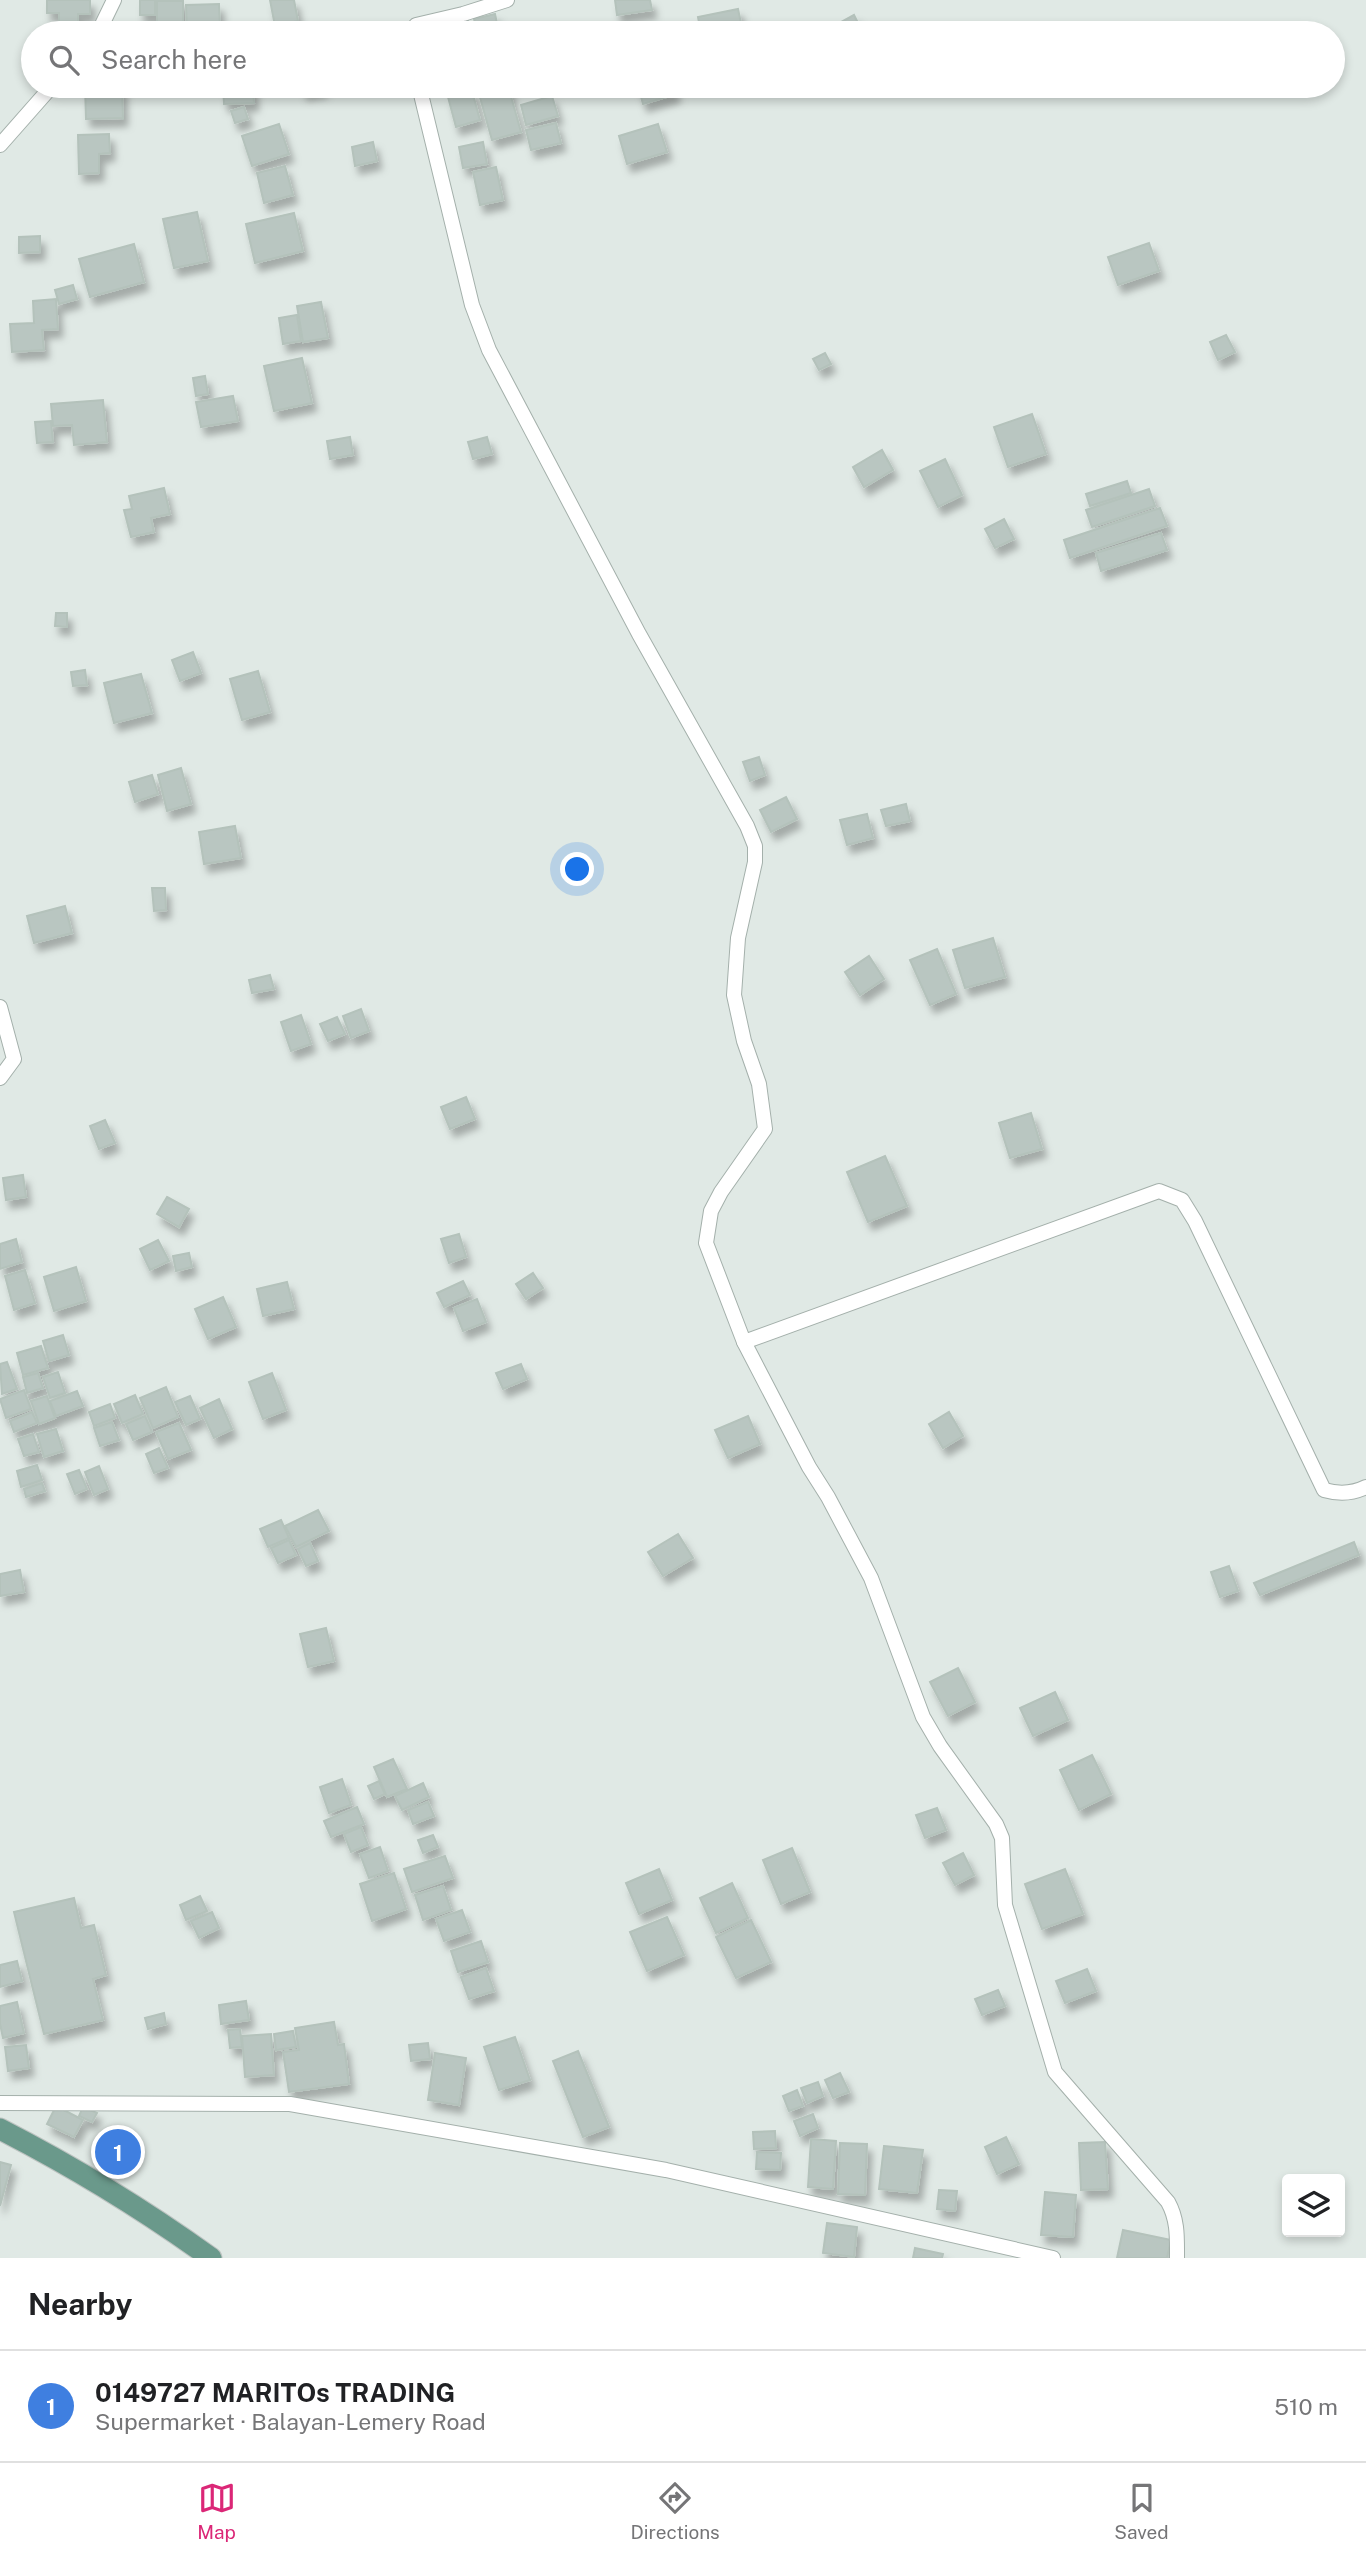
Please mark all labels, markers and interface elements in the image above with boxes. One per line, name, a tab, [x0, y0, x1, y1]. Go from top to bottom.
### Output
search box	[21, 21, 1345, 98]
icon: search	[45, 41, 83, 79]
text: Search here	[101, 44, 247, 75]
your location	[560, 852, 594, 886]
pin: 1	[95, 2126, 141, 2178]
map controls	[1282, 2174, 1345, 2237]
button: layers	[1282, 2174, 1345, 2237]
text: Nearby	[28, 2286, 132, 2322]
text: 0149727 MARITOs TRADING	[95, 2377, 455, 2408]
text: 1	[46, 2393, 56, 2420]
text: 510 m	[1274, 2393, 1338, 2420]
text: Supermarket · Balayan-Lemery Road	[95, 2408, 486, 2435]
tab: Map	[197, 2479, 236, 2543]
tab: Directions	[630, 2479, 720, 2543]
tab: Saved	[1114, 2479, 1169, 2543]

